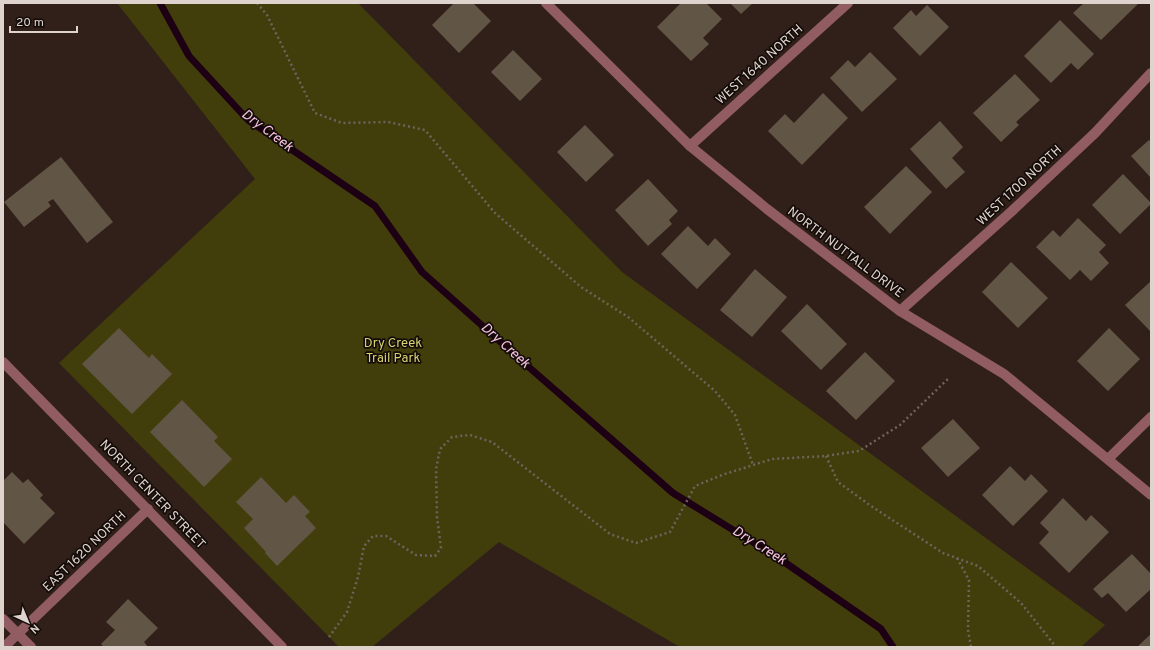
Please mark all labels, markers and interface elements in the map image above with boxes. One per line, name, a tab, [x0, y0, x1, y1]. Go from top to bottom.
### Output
scale bar	[10, 8, 77, 34]
text: 20 m	[16, 15, 44, 31]
street label: WEST 1640 NORTH	[713, 22, 807, 108]
water label: Dry Creek	[238, 106, 297, 157]
street label: WEST 1700 NORTH	[974, 142, 1066, 230]
street label: NORTH NUTTALL DRIVE	[784, 204, 906, 302]
water label: Dry Creek	[477, 320, 534, 373]
park label: Dry Creek Trail Park	[364, 336, 422, 367]
street label: NORTH CENTER STREET	[96, 437, 208, 553]
street label: EAST 1620 NORTH	[40, 508, 130, 596]
water label: Dry Creek	[729, 523, 790, 570]
north arrow	[8, 602, 48, 642]
text: N	[27, 621, 42, 636]

